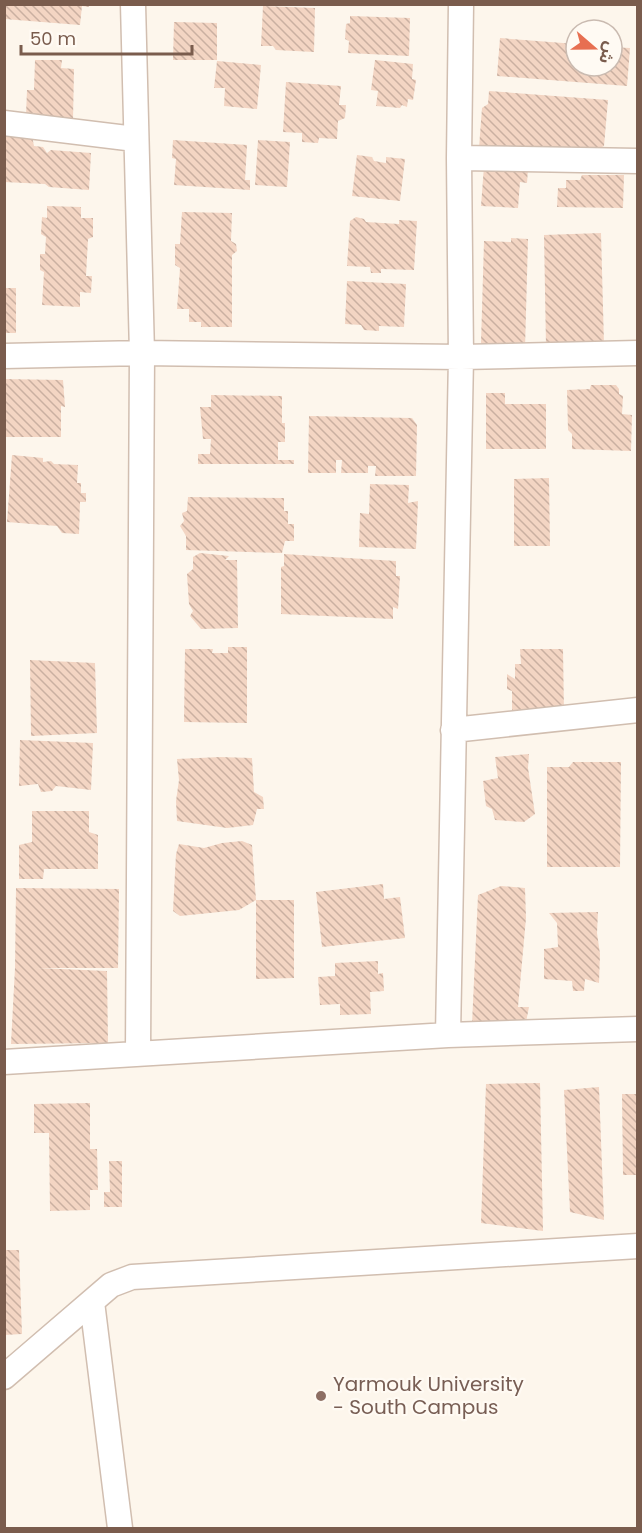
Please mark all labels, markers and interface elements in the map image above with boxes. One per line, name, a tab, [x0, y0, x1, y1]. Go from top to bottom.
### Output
scale bar	[21, 18, 192, 56]
north arrow	[564, 18, 624, 78]
text: 50 m	[30, 26, 76, 51]
text: ش	[593, 39, 622, 67]
place label: Yarmouk University - South Campus	[333, 1370, 524, 1421]
marker: Yarmouk University - South Campus	[314, 1389, 328, 1403]

